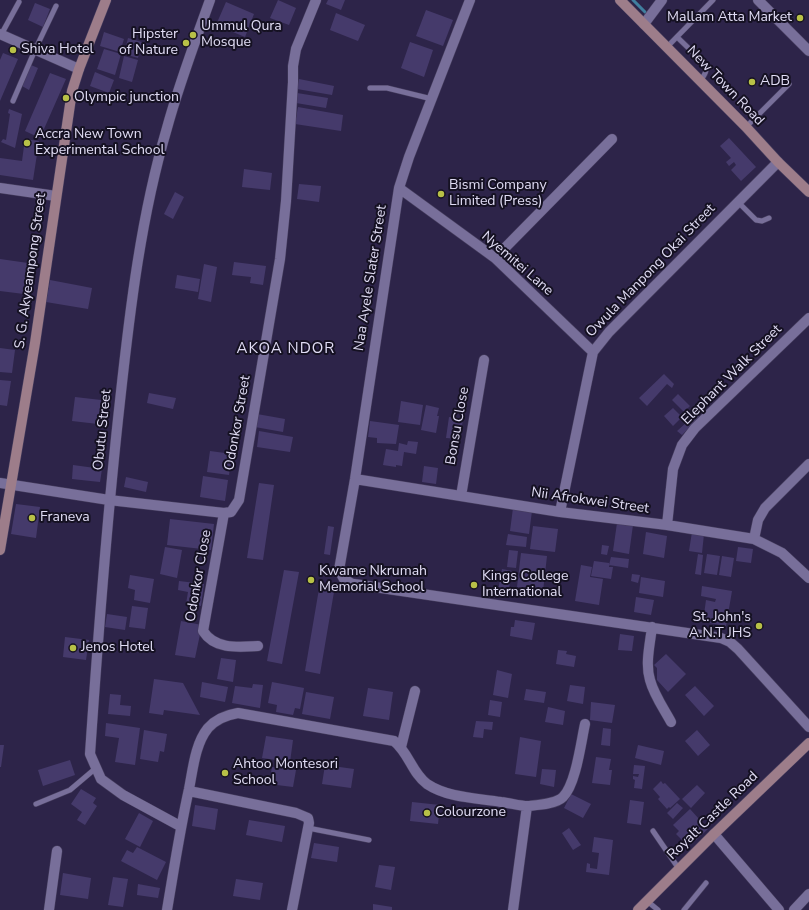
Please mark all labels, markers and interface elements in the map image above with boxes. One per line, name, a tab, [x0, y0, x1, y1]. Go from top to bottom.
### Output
place label: Mallam Atta Market	[667, 10, 792, 26]
marker: Mallam Atta Market	[795, 13, 805, 23]
place label: Ummul Qura Mosque	[201, 19, 282, 52]
place label: Hipster of Nature	[119, 27, 178, 60]
marker: Ummul Qura Mosque	[188, 30, 198, 40]
marker: Hipster of Nature	[181, 38, 191, 48]
place label: Shiva Hotel	[21, 42, 94, 58]
street label: New Town Road	[683, 43, 767, 129]
marker: Shiva Hotel	[8, 45, 18, 55]
place label: ADB	[760, 74, 790, 90]
marker: ADB	[747, 77, 757, 87]
place label: Olympic junction	[74, 90, 179, 106]
marker: Olympic junction	[61, 93, 71, 103]
place label: Accra New Town Experimental School	[35, 127, 165, 160]
marker: Accra New Town Experimental School	[22, 138, 32, 148]
place label: Bismi Company Limited (Press)	[449, 178, 547, 210]
marker: Bismi Company Limited (Press)	[436, 189, 446, 199]
street label: S. G. Akyeampong Street	[12, 192, 50, 350]
street label: Owula Manpong Okai Street	[583, 201, 719, 341]
street label: Naa Ayele Slater Street	[351, 204, 391, 352]
street label: Nyemitei Lane	[478, 228, 556, 300]
street label: Elephant Walk Street	[678, 321, 786, 429]
district label: AKOA NDOR	[237, 340, 335, 358]
street label: Odonkor Street	[221, 374, 255, 472]
street label: Bonsu Close	[443, 386, 473, 466]
street label: Obutu Street	[90, 389, 116, 471]
street label: Nii Afrokwei Street	[530, 484, 650, 518]
place label: Franeva	[40, 510, 90, 526]
marker: Franeva	[27, 513, 37, 523]
street label: Odonkor Close	[183, 529, 215, 623]
place label: Kwame Nkrumah Memorial School	[319, 564, 427, 596]
place label: Kings College International	[482, 569, 569, 602]
marker: Kwame Nkrumah Memorial School	[306, 575, 316, 585]
marker: Kings College International	[469, 580, 479, 590]
place label: St. John's A.N.T JHS	[689, 610, 751, 642]
marker: St. John's A.N.T JHS	[754, 621, 764, 631]
place label: Jenos Hotel	[81, 640, 154, 656]
marker: Jenos Hotel	[68, 643, 78, 653]
place label: Ahtoo Montesori School	[233, 757, 338, 790]
marker: Ahtoo Montesori School	[220, 768, 230, 778]
street label: Royalt Castle Road	[664, 768, 762, 864]
place label: Colourzone	[435, 805, 506, 821]
marker: Colourzone	[422, 808, 432, 818]

